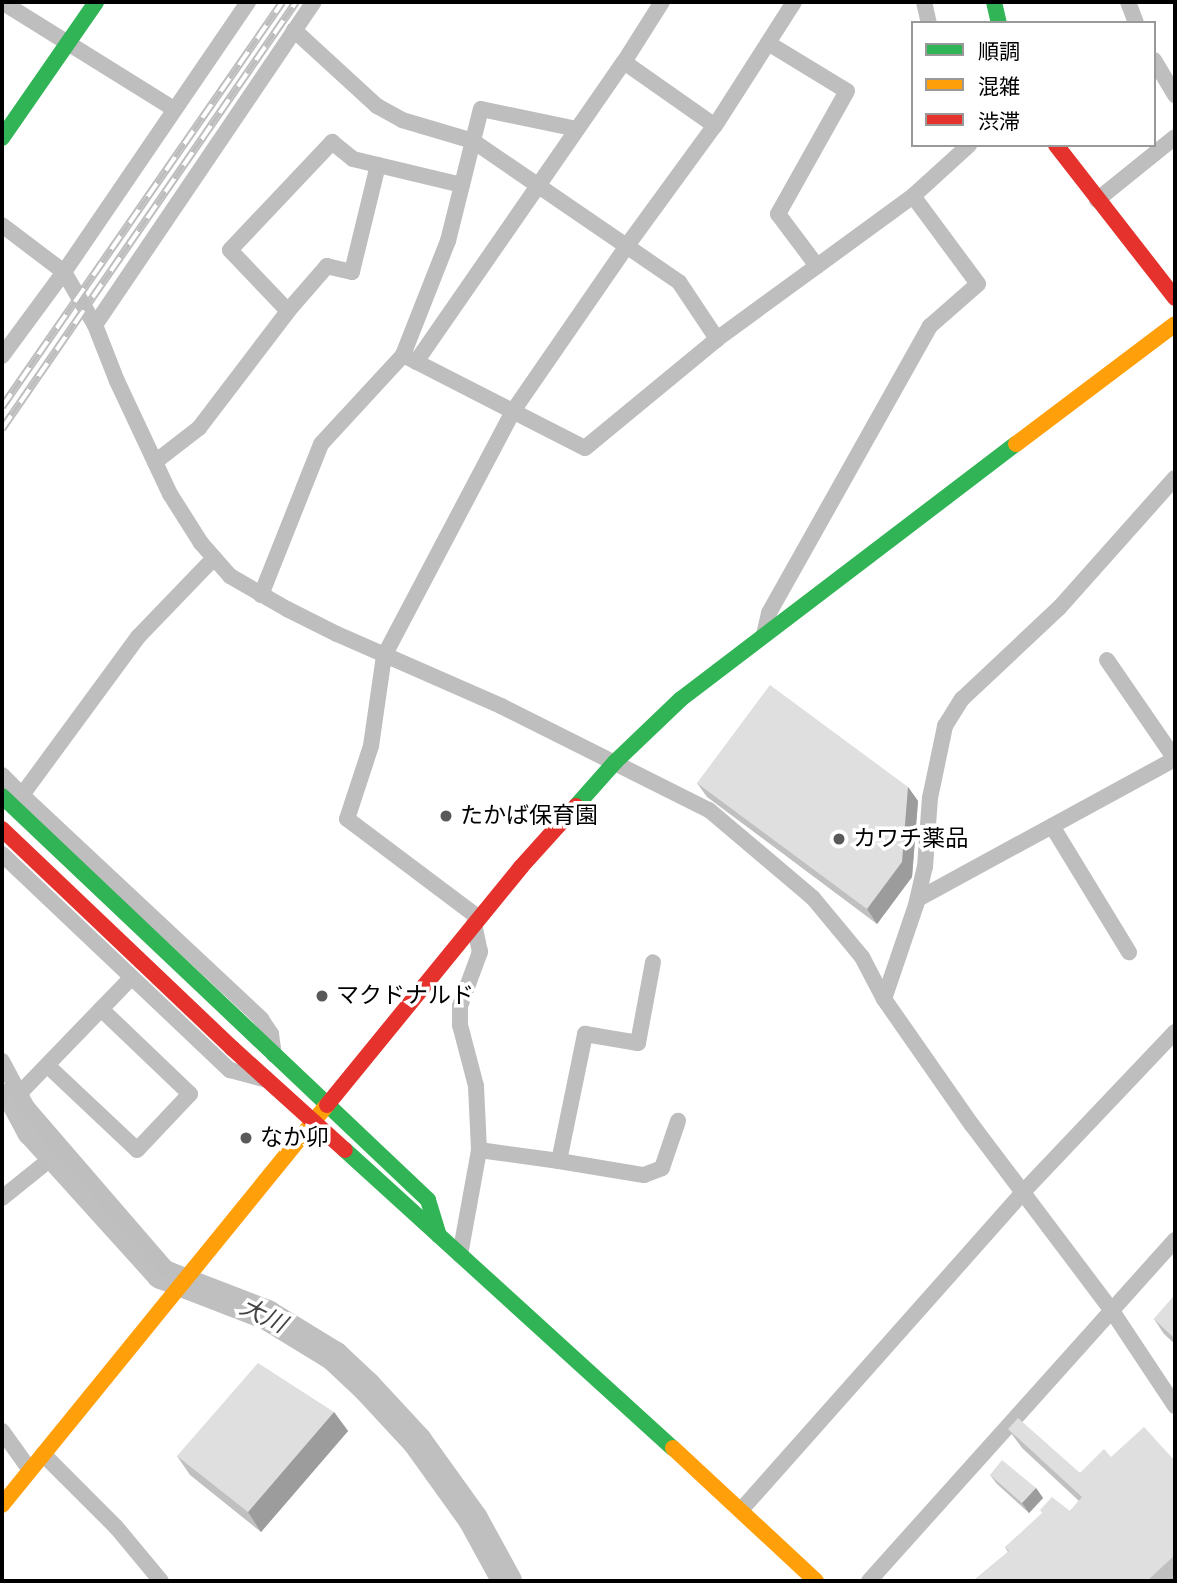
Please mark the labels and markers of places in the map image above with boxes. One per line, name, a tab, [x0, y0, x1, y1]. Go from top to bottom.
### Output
place label: たかば保育園	[460, 802, 598, 830]
marker: たかば保育園	[438, 808, 454, 824]
place label: カワチ薬品	[853, 825, 968, 853]
marker: カワチ薬品	[831, 831, 847, 847]
place label: マクドナルド	[336, 982, 474, 1010]
marker: マクドナルド	[314, 988, 330, 1004]
place label: なか卯	[260, 1124, 329, 1152]
marker: なか卯	[238, 1130, 254, 1146]

